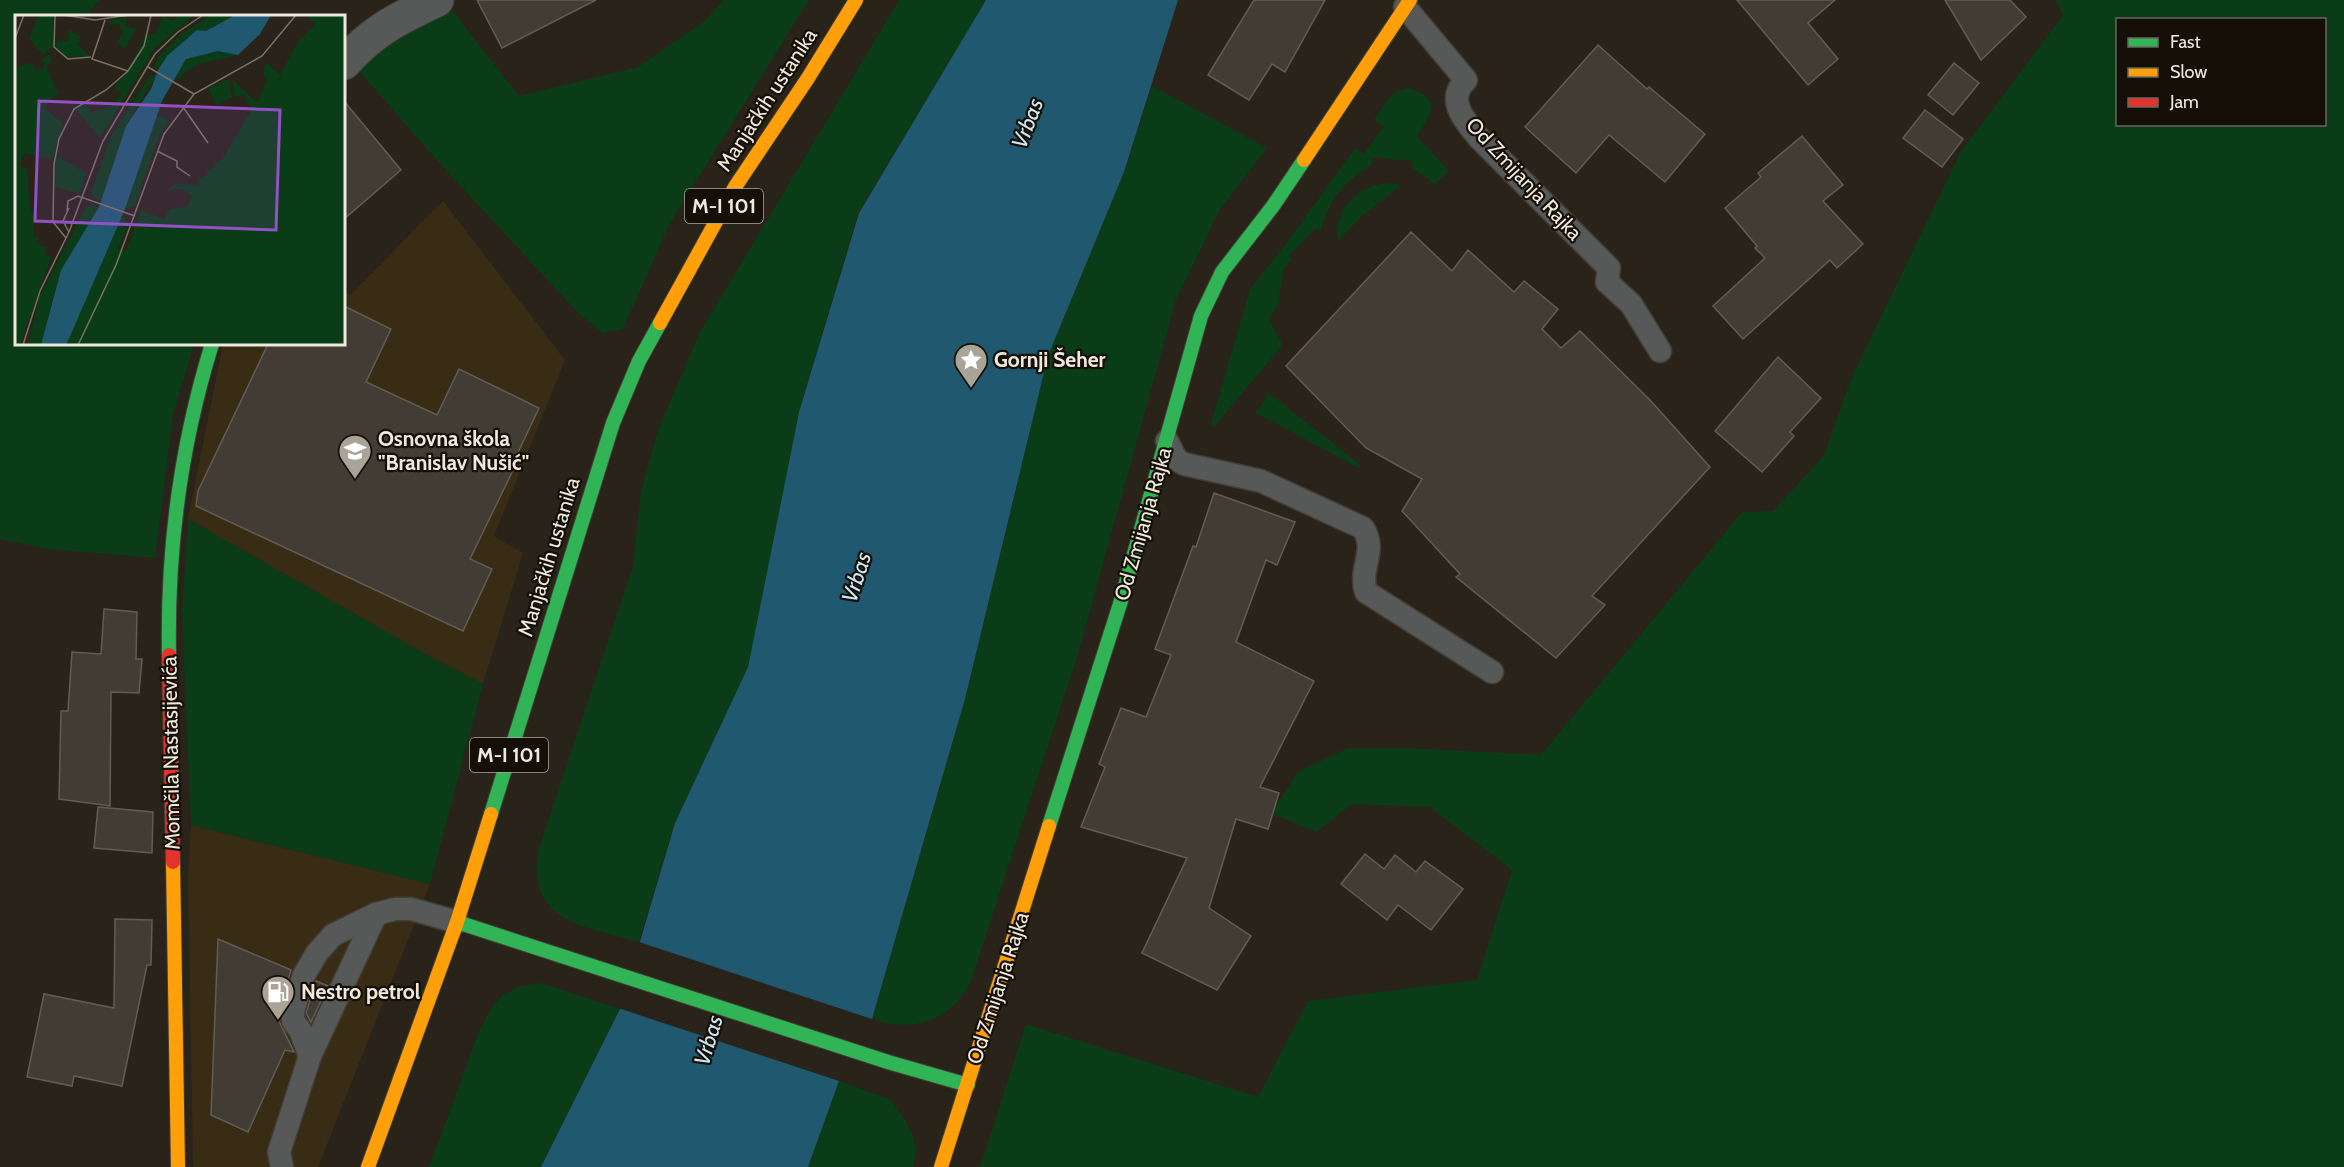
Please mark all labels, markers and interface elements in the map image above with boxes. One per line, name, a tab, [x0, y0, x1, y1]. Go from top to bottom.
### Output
inset map	[15, 15, 345, 345]
legend	[2116, 18, 2326, 126]
street label: Manjačkih ustanika	[711, 24, 823, 176]
text: Fast	[2170, 31, 2201, 53]
text: Slow	[2170, 61, 2207, 83]
text: Jam	[2169, 91, 2199, 113]
water label: Vrbas	[1006, 94, 1049, 152]
street label: Od Zmijanja Rajka	[1460, 112, 1588, 246]
road number: M-I 101	[685, 189, 763, 223]
place icon: Gornji Šeher	[953, 342, 989, 389]
place label: Gornji Šeher	[994, 347, 1106, 372]
place label: Osnovna škola "Branislav Nušić"	[378, 426, 529, 475]
school or university icon: Osnovna škola "Branislav Nušić"	[337, 433, 373, 480]
street label: Od Zmijanja Rajka	[1109, 444, 1177, 604]
street label: Manjačkih ustanika	[512, 474, 586, 640]
water label: Vrbas	[836, 548, 877, 606]
street label: Momčila Nastasijevića	[156, 656, 186, 850]
road number: M-I 101	[470, 738, 548, 772]
street label: Od Zmijanja Rajka	[961, 909, 1035, 1067]
fuel station icon: Nestro petrol	[260, 974, 296, 1021]
place label: Nestro petrol	[301, 979, 421, 1004]
water label: Vrbas	[688, 1011, 729, 1068]

